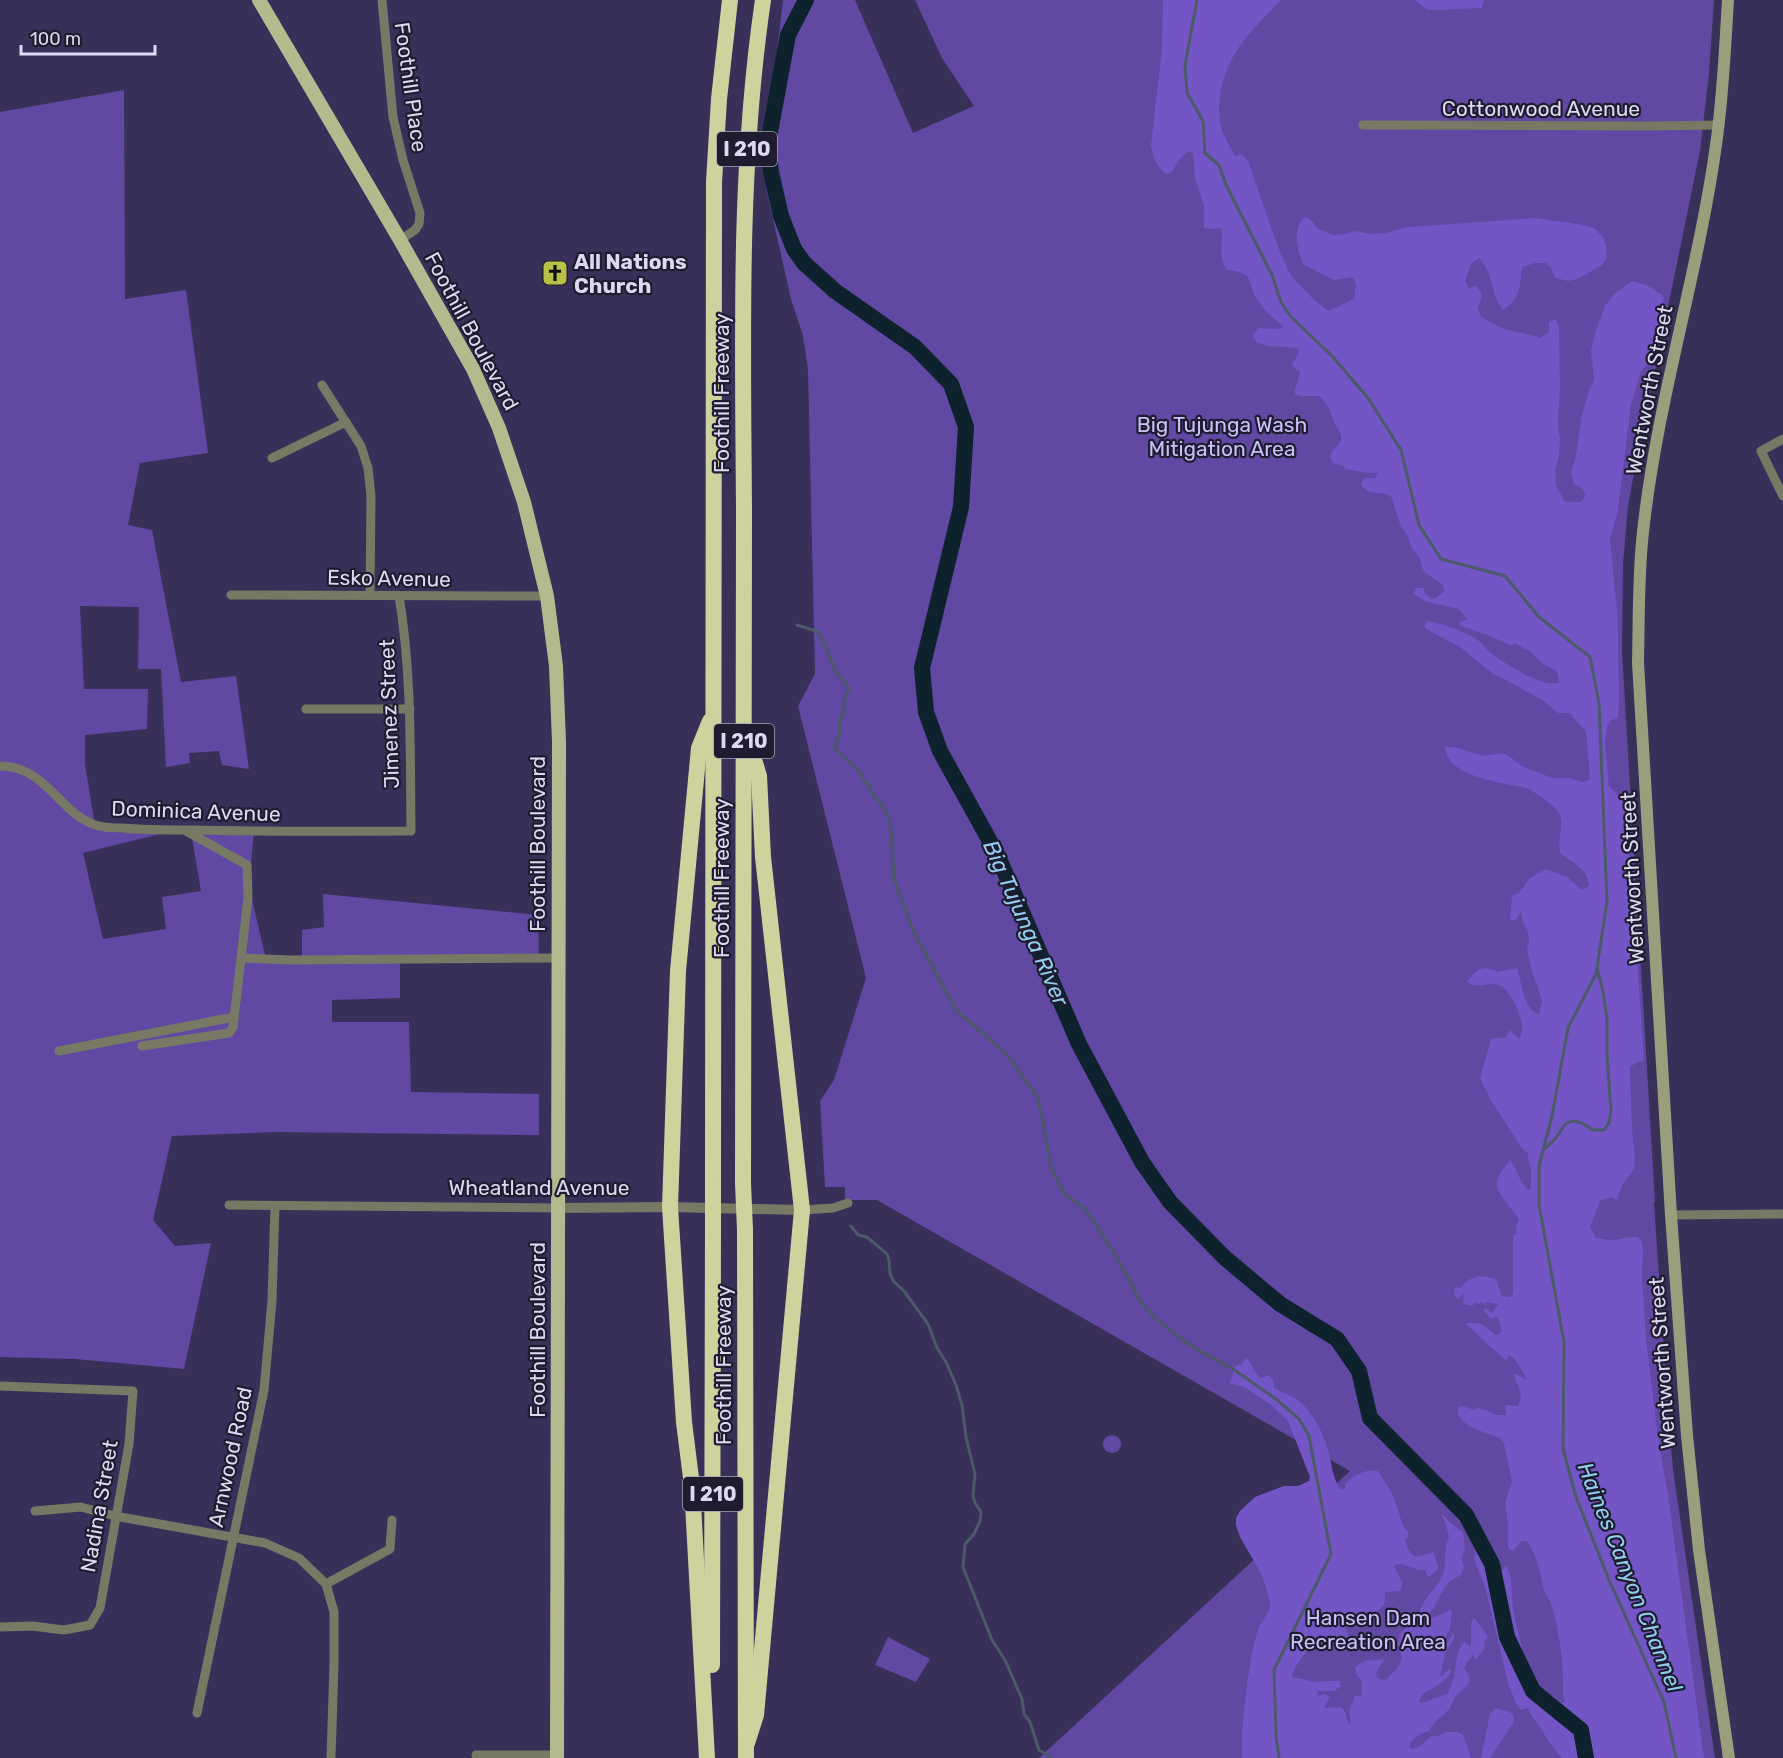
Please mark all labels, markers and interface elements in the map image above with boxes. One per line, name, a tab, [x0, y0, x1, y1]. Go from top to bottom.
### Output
scale bar	[21, 18, 154, 56]
street label: Foothill Place	[390, 20, 432, 154]
text: 100 m	[30, 28, 81, 50]
street label: Cottonwood Avenue	[1442, 96, 1640, 121]
road number: I 210	[717, 132, 777, 166]
street label: Foothill Boulevard	[420, 248, 524, 414]
place label: All Nations Church	[574, 249, 687, 298]
church icon: All Nations Church	[540, 258, 570, 288]
street label: Wentworth Street	[1620, 303, 1678, 477]
street label: Foothill Freeway	[709, 313, 734, 473]
park label: Big Tujunga Wash Mitigation Area	[1137, 412, 1307, 461]
street label: Esko Avenue	[327, 564, 451, 592]
street label: Jimenez Street	[374, 639, 404, 789]
road number: I 210	[714, 724, 774, 758]
street label: Foothill Boulevard	[525, 756, 550, 932]
street label: Wentworth Street	[1615, 791, 1649, 965]
street label: Dominica Avenue	[111, 796, 281, 826]
street label: Foothill Freeway	[709, 798, 734, 958]
water label: Big Tujunga River	[977, 836, 1075, 1011]
street label: Wheatland Avenue	[448, 1175, 630, 1200]
street label: Foothill Boulevard	[525, 1242, 550, 1418]
street label: Wentworth Street	[1644, 1276, 1680, 1450]
street label: Foothill Freeway	[711, 1285, 736, 1445]
street label: Arnwood Road	[203, 1385, 257, 1529]
street label: Nadina Street	[75, 1438, 123, 1574]
water label: Haines Canyon Channel	[1572, 1458, 1689, 1696]
road number: I 210	[683, 1477, 743, 1511]
park label: Hansen Dam Recreation Area	[1290, 1605, 1446, 1654]

